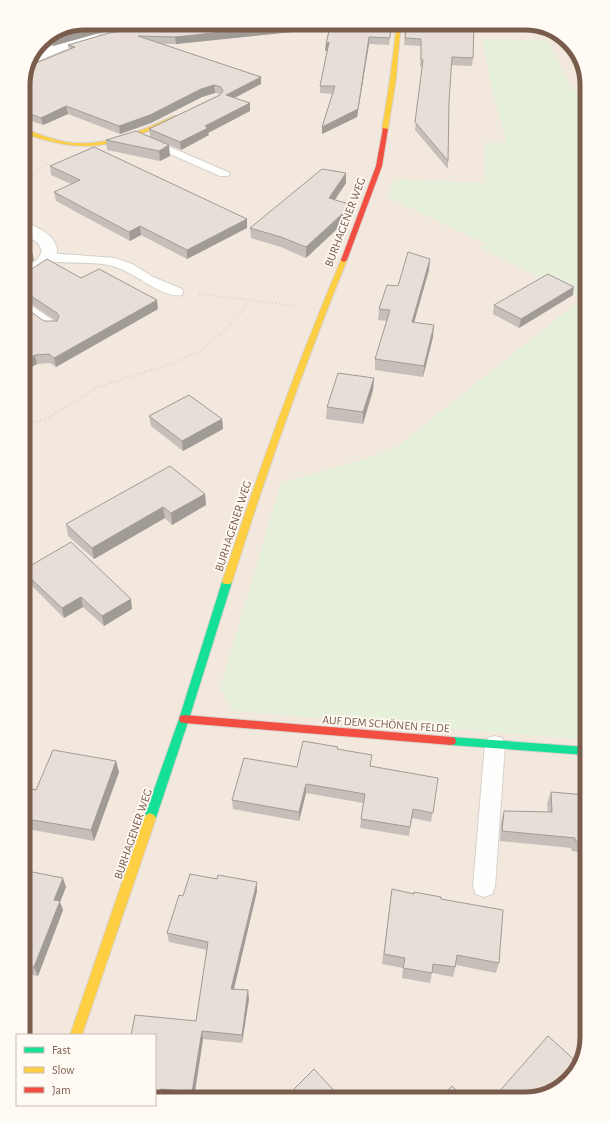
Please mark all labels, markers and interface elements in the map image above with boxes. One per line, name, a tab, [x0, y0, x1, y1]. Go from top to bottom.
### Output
street label: BURHAGENER WEG	[322, 176, 368, 268]
street label: BURHAGENER WEG	[213, 479, 253, 573]
street label: AUF DEM SCHÖNEN FELDE	[322, 713, 450, 734]
street label: BURHAGENER WEG	[112, 787, 154, 881]
legend	[16, 1034, 156, 1106]
text: Fast	[52, 1044, 71, 1056]
text: Slow	[52, 1064, 74, 1076]
text: Jam	[52, 1084, 71, 1096]

